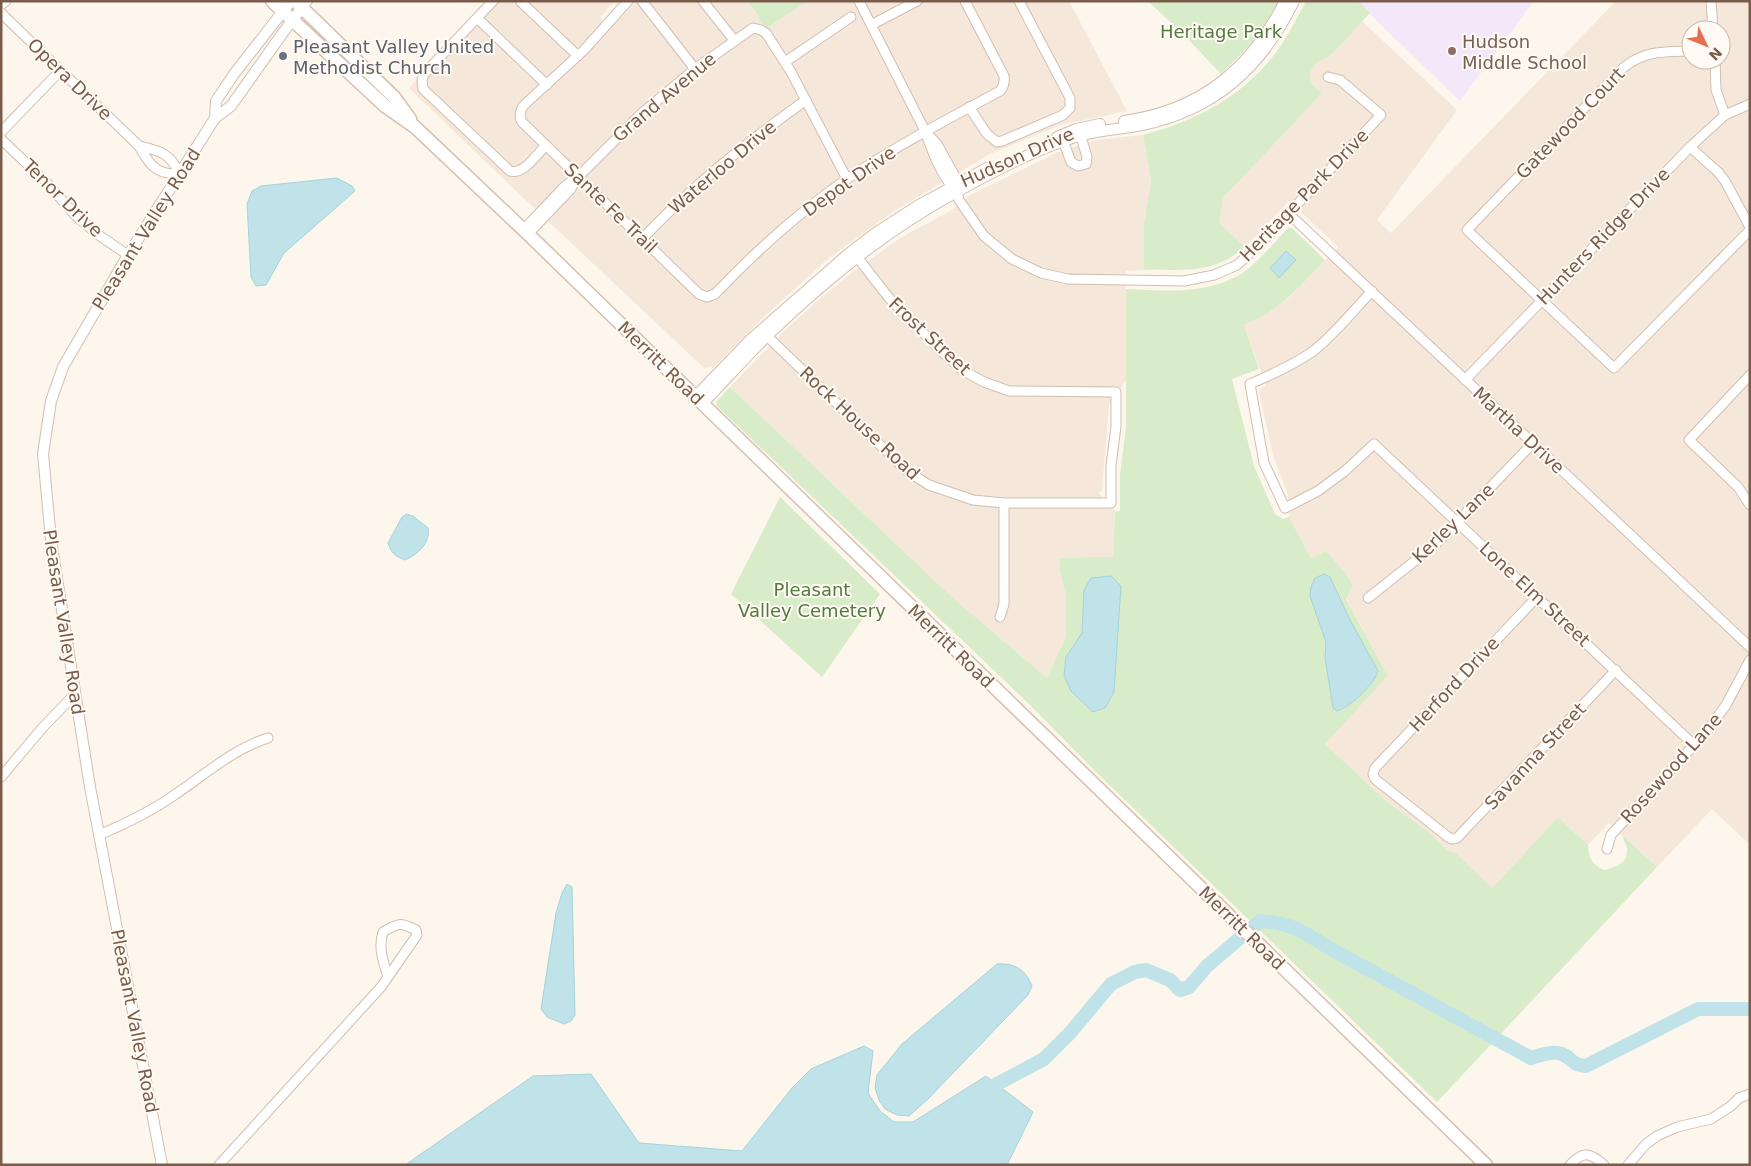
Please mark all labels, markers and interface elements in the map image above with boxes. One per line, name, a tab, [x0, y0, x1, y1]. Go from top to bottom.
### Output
north arrow	[1681, 20, 1731, 70]
park label: Heritage Park	[1160, 21, 1283, 42]
place label: Hudson Middle School	[1462, 31, 1587, 73]
street label: Opera Drive	[24, 34, 116, 124]
place label: Pleasant Valley United Methodist Church	[293, 36, 494, 78]
text: N	[1706, 44, 1725, 64]
marker: Hudson Middle School	[1446, 45, 1458, 57]
street label: Grand Avenue	[608, 48, 720, 146]
marker: Pleasant Valley United Methodist Church	[277, 50, 289, 62]
street label: Gatewood Court	[1512, 63, 1628, 183]
street label: Waterloo Drive	[664, 116, 780, 218]
street label: Hudson Drive	[957, 123, 1077, 191]
street label: Heritage Park Drive	[1235, 124, 1373, 266]
street label: Depot Drive	[799, 141, 899, 221]
street label: Pleasant Valley Road	[88, 144, 204, 314]
street label: Tenor Drive	[18, 154, 107, 241]
street label: Sante Fe Trail	[560, 159, 662, 257]
street label: Hunters Ridge Drive	[1532, 163, 1674, 309]
street label: Frost Street	[885, 293, 975, 379]
street label: Merritt Road	[614, 317, 708, 409]
street label: Rock House Road	[796, 362, 924, 484]
street label: Martha Drive	[1469, 382, 1569, 478]
street label: Kerley Lane	[1408, 479, 1498, 567]
street label: Pleasant Valley Road	[39, 528, 89, 716]
street label: Lone Elm Street	[1475, 537, 1595, 651]
park label: Pleasant Valley Cemetery	[738, 579, 886, 621]
street label: Merritt Road	[904, 600, 998, 692]
street label: Herford Drive	[1405, 632, 1503, 736]
street label: Savanna Street	[1480, 698, 1590, 814]
street label: Rosewood Lane	[1616, 709, 1726, 827]
street label: Merritt Road	[1195, 882, 1289, 974]
street label: Pleasant Valley Road	[107, 927, 163, 1115]

